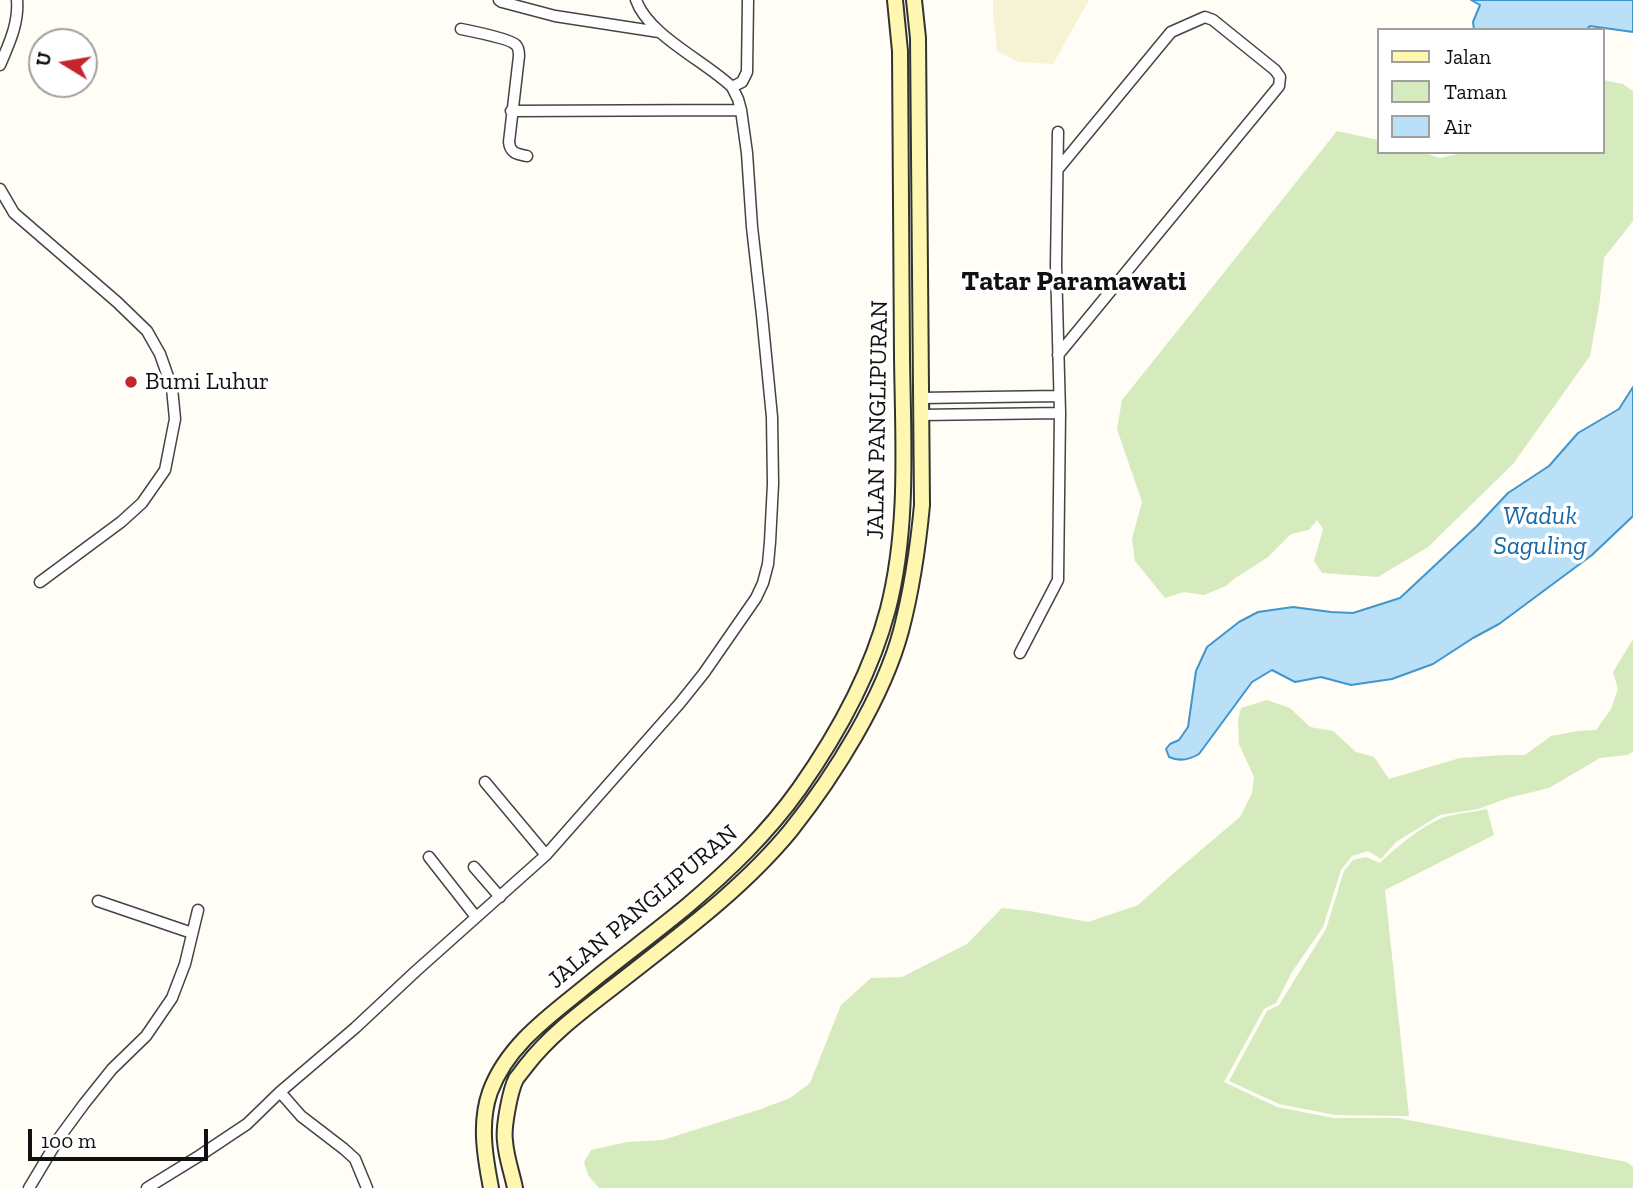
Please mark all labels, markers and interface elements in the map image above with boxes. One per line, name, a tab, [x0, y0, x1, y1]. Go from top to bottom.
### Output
north arrow	[28, 28, 98, 98]
legend	[1378, 28, 1605, 154]
text: Jalan	[1444, 44, 1491, 69]
text: U	[31, 50, 56, 68]
text: Taman	[1444, 79, 1507, 104]
text: Air	[1444, 114, 1472, 139]
district label: Tatar Paramawati	[961, 265, 1187, 299]
street label: JALAN PANGLIPURAN	[862, 300, 894, 540]
place label: Bumi Luhur	[145, 368, 269, 396]
marker: Bumi Luhur	[123, 374, 139, 390]
water label: Waduk Saguling	[1493, 501, 1587, 562]
street label: JALAN PANGLIPURAN	[542, 819, 744, 995]
scale bar	[32, 1114, 212, 1158]
text: 100 m	[41, 1128, 96, 1153]

